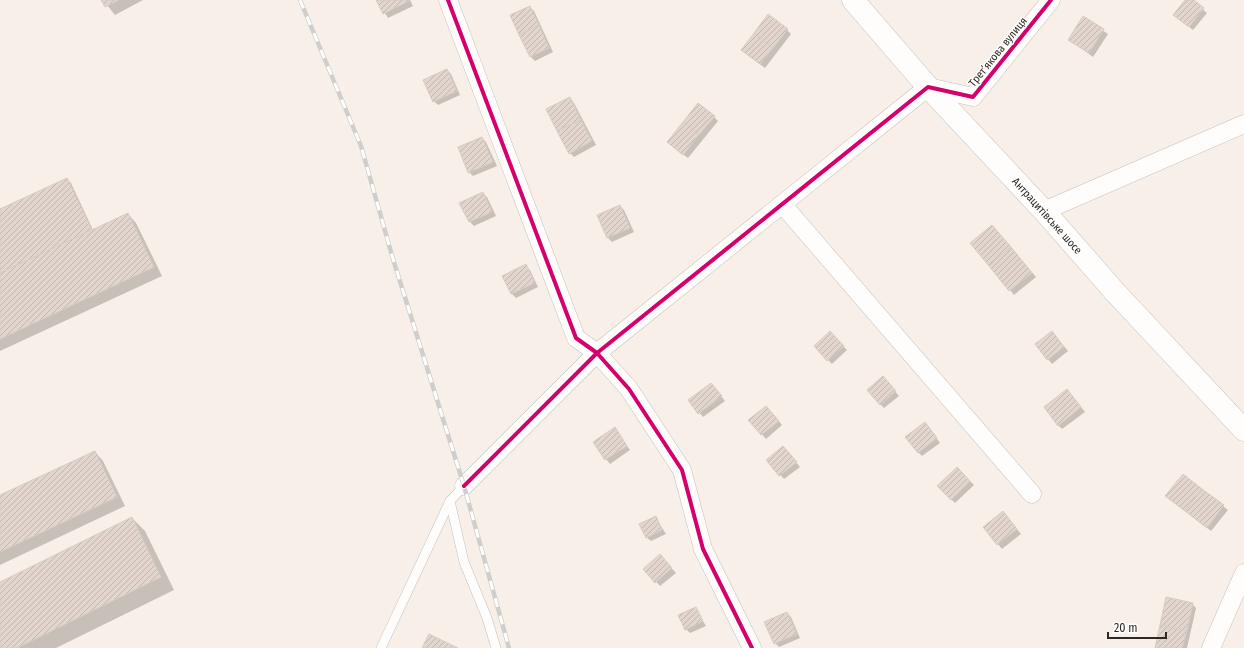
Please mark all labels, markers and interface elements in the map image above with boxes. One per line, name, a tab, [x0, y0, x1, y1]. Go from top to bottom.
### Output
street label: Третʼякова вулиця	[966, 15, 1030, 89]
street label: Антрацитівське шосе	[1009, 175, 1085, 257]
scale bar	[1108, 614, 1166, 640]
text: 20 m	[1114, 621, 1138, 635]

